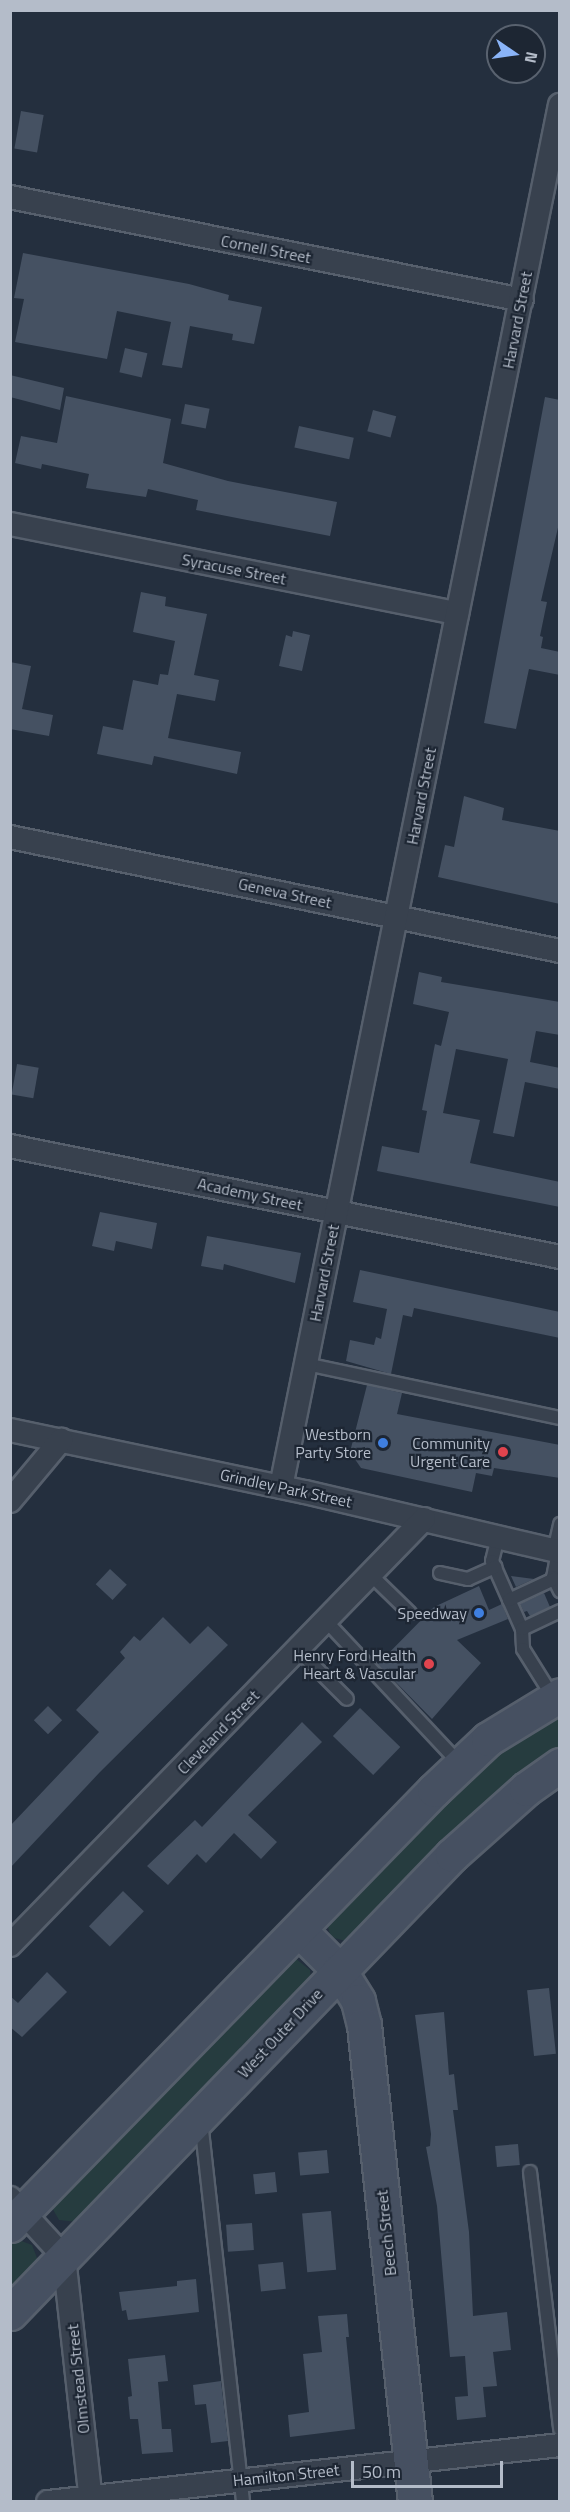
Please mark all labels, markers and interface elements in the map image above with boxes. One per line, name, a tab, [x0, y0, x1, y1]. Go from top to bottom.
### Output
north arrow	[486, 24, 546, 84]
text: N	[519, 49, 545, 66]
street label: Cornell Street	[219, 231, 313, 267]
street label: Harvard Street	[498, 270, 536, 370]
street label: Syracuse Street	[180, 550, 288, 588]
street label: Harvard Street	[402, 746, 440, 846]
street label: Geneva Street	[237, 874, 333, 912]
street label: Academy Street	[196, 1174, 304, 1214]
street label: Harvard Street	[305, 1223, 343, 1323]
place label: Westborn Party Store	[295, 1424, 371, 1462]
place label: Community Urgent Care	[410, 1433, 490, 1471]
marker: Westborn Party Store	[376, 1436, 390, 1450]
marker: Community Urgent Care	[494, 1443, 512, 1461]
street label: Grindley Park Street	[218, 1465, 354, 1511]
place label: Speedway	[397, 1603, 467, 1623]
marker: Speedway	[472, 1606, 486, 1620]
place label: Henry Ford Health Heart & Vascular	[293, 1645, 416, 1683]
marker: Henry Ford Health Heart & Vascular	[420, 1655, 438, 1673]
street label: Cleveland Street	[173, 1686, 263, 1778]
street label: West Outer Drive	[234, 1984, 326, 2082]
street label: Beech Street	[372, 2189, 400, 2277]
street label: Olmstead Street	[63, 2323, 93, 2435]
scale bar	[354, 2449, 506, 2487]
text: 50 m	[362, 2458, 401, 2485]
street label: Hamilton Street	[232, 2460, 340, 2490]

